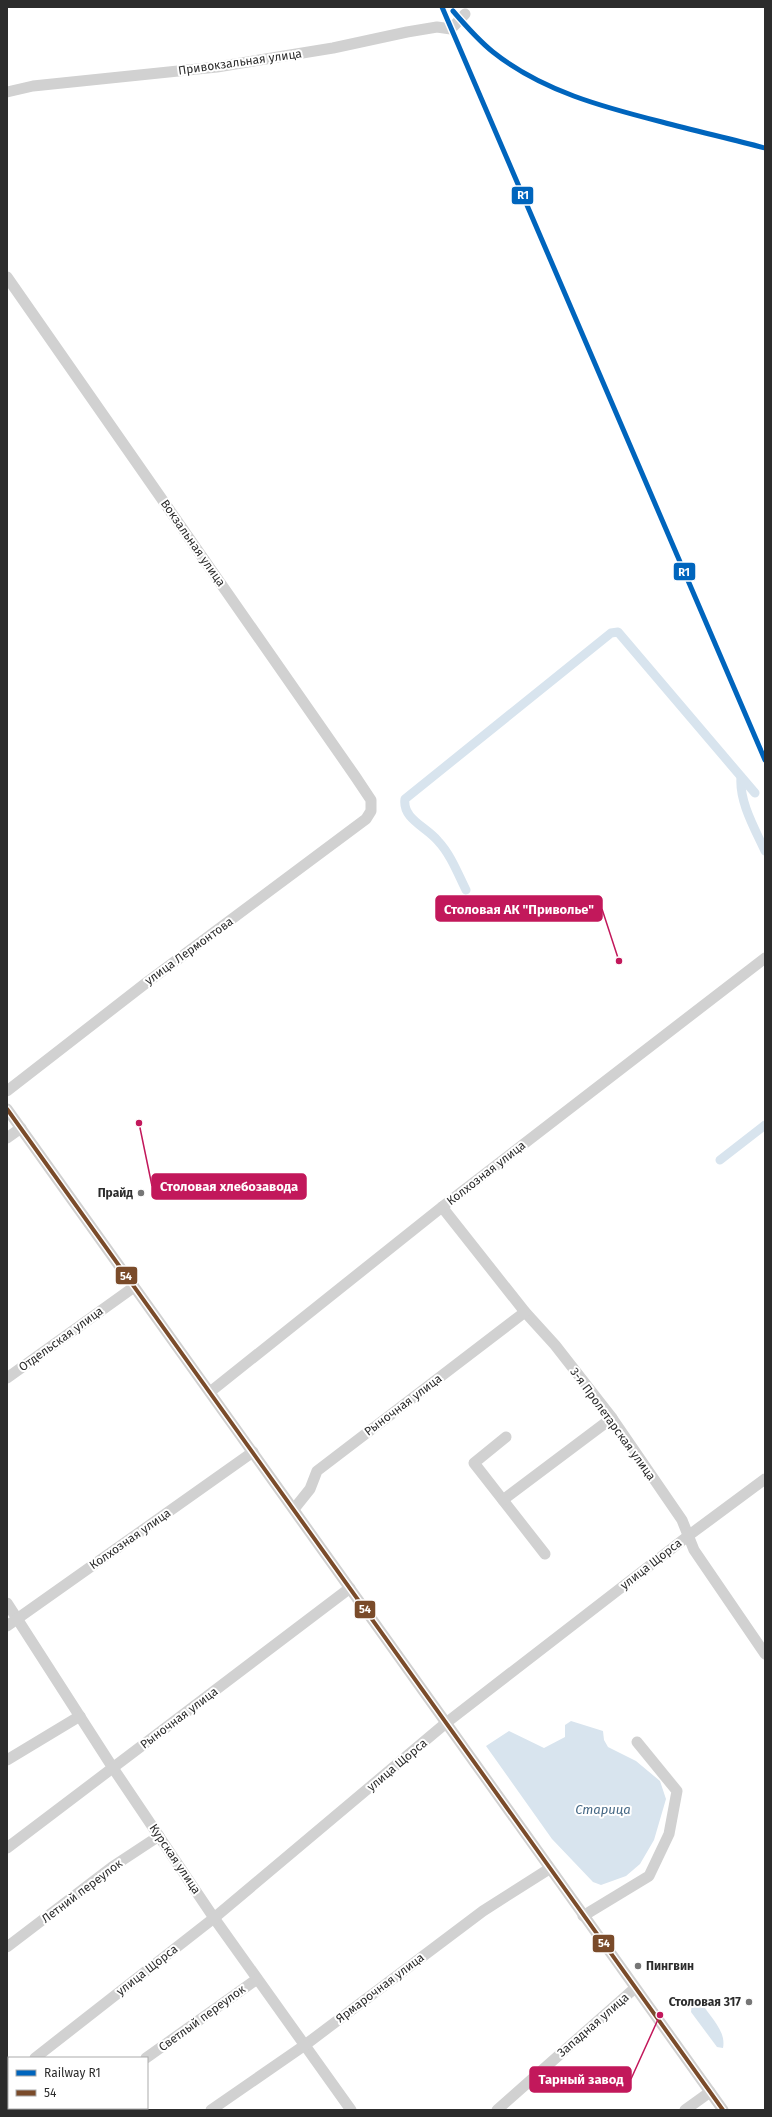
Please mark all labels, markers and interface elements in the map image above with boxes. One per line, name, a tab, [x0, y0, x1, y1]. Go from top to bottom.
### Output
street label: Привокзальная улица	[177, 46, 303, 78]
line badge: R1	[511, 186, 534, 205]
text: R1	[517, 189, 529, 202]
street label: Вокзальная улица	[158, 497, 228, 589]
line badge: R1	[673, 562, 696, 581]
text: R1	[678, 566, 690, 579]
callout: Столовая АК "Приволье"	[436, 896, 602, 921]
text: Столовая АК "Приволье"	[444, 902, 594, 917]
street label: улица Лермонтова	[142, 914, 236, 988]
street label: Колхозная улица	[444, 1138, 528, 1208]
callout: Столовая хлебозавода	[152, 1174, 306, 1199]
text: Столовая хлебозавода	[160, 1179, 298, 1194]
place label: Прайд	[98, 1186, 133, 1200]
marker: Прайд	[136, 1188, 146, 1198]
line badge: 54	[115, 1266, 138, 1285]
text: 54	[120, 1270, 132, 1283]
street label: Отдельская улица	[16, 1304, 106, 1374]
street label: 3-я Пролетарская улица	[567, 1365, 659, 1483]
street label: Рыночная улица	[362, 1371, 444, 1439]
street label: Колхозная улица	[87, 1506, 173, 1572]
street label: улица Щорса	[618, 1536, 684, 1592]
line badge: 54	[354, 1600, 376, 1619]
text: 54	[359, 1603, 371, 1616]
street label: Рыночная улица	[138, 1684, 220, 1752]
street label: улица Щорса	[364, 1736, 430, 1794]
water label: Старица	[575, 1802, 631, 1817]
street label: Курская улица	[146, 1821, 204, 1897]
street label: Летний переулок	[39, 1856, 126, 1926]
line badge: 54	[592, 1934, 615, 1953]
text: 54	[598, 1937, 610, 1950]
street label: улица Щорса	[114, 1942, 180, 1998]
street label: Ярмарочная улица	[333, 1950, 427, 2026]
place label: Пингвин	[646, 1959, 694, 1973]
marker: Пингвин	[633, 1961, 643, 1971]
street label: Светлый переулок	[156, 1981, 249, 2054]
street label: Западная улица	[554, 1990, 632, 2060]
place label: Столовая 317	[669, 1995, 741, 2009]
marker: Столовая 317	[744, 1997, 754, 2007]
legend	[8, 2057, 148, 2109]
text: Railway R1	[44, 2066, 101, 2080]
callout: Тарный завод	[530, 2067, 631, 2092]
text: Тарный завод	[539, 2072, 624, 2087]
text: 54	[44, 2086, 57, 2100]

